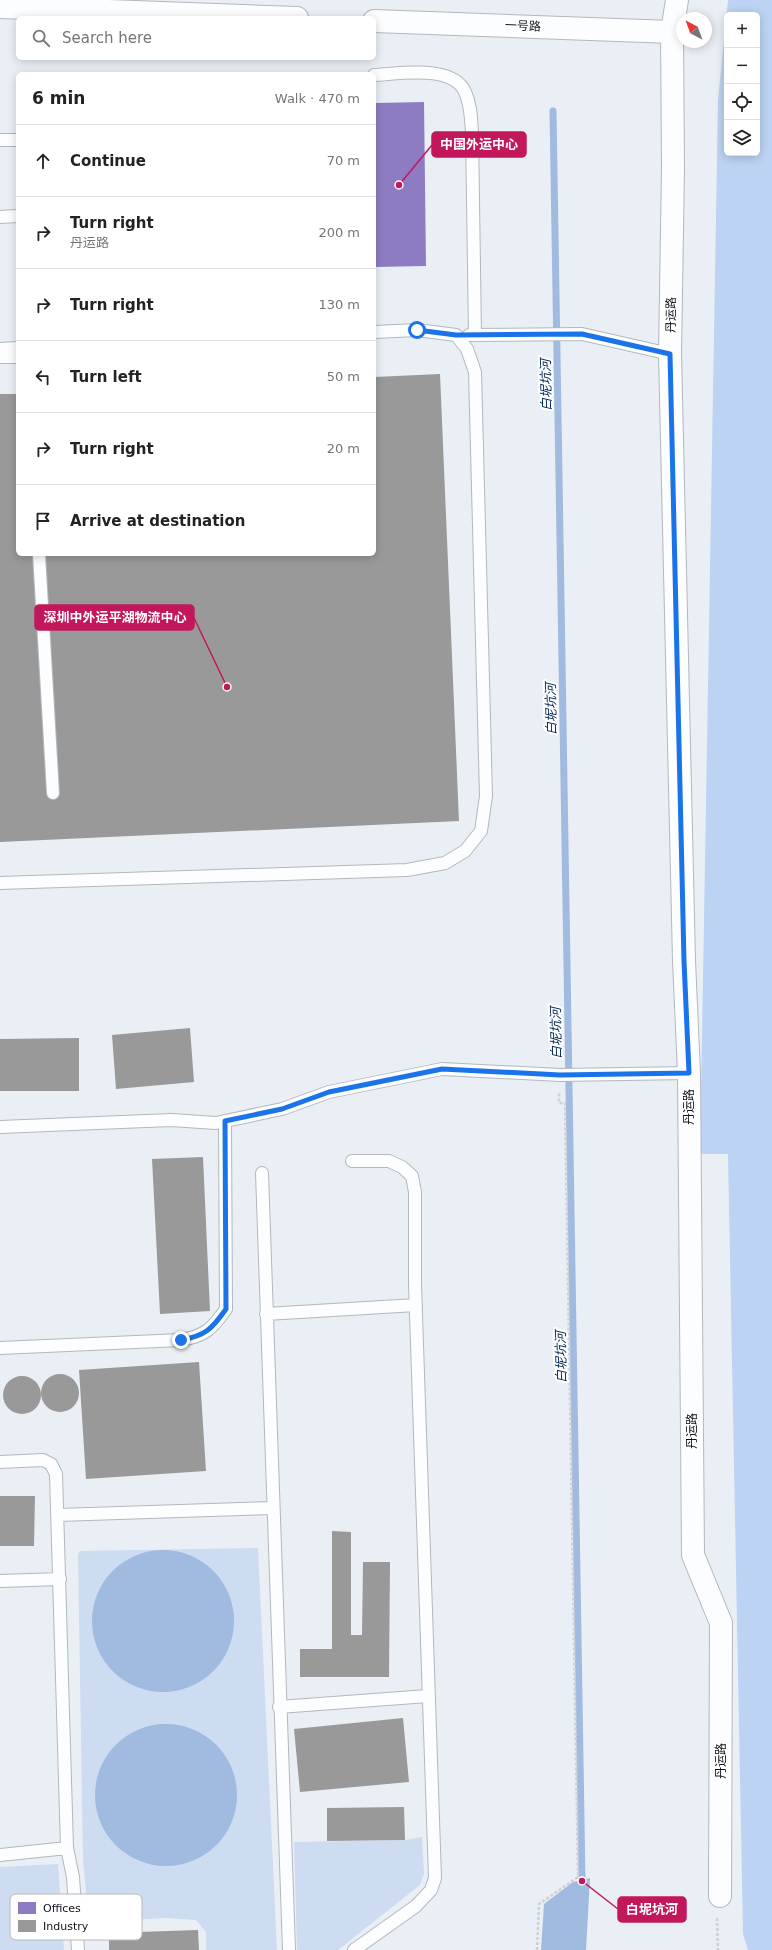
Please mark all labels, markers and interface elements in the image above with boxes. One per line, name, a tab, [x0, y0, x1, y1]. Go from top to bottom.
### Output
north arrow	[676, 12, 712, 48]
map controls	[724, 12, 760, 156]
button: +	[724, 12, 760, 48]
search box	[16, 16, 376, 60]
street label: 一号路	[505, 18, 541, 34]
icon: search	[30, 27, 52, 49]
text: Search here	[62, 29, 152, 47]
button: −	[724, 48, 760, 84]
button: locate	[724, 84, 760, 120]
text: 6 min	[32, 88, 85, 108]
text: Walk · 470 m	[275, 91, 360, 106]
button: layers	[724, 120, 760, 156]
callout: 中国外运中心	[432, 132, 526, 157]
text: 中国外运中心	[440, 137, 518, 152]
icon: ahead	[32, 150, 54, 172]
text: Continue	[70, 152, 146, 170]
text: 70 m	[327, 153, 360, 168]
text: Turn right	[70, 214, 154, 232]
icon: right	[32, 222, 54, 244]
text: 200 m	[318, 225, 360, 240]
text: 丹运路	[70, 235, 109, 250]
icon: right	[32, 294, 54, 316]
text: Turn right	[70, 296, 154, 314]
text: 130 m	[318, 297, 360, 312]
street label: 丹运路	[664, 297, 678, 333]
route start	[408, 321, 426, 339]
water label: 白坭坑河	[538, 356, 554, 411]
icon: left	[32, 366, 54, 388]
text: Turn left	[70, 368, 142, 386]
text: 50 m	[327, 369, 360, 384]
icon: right	[32, 438, 54, 460]
text: Turn right	[70, 440, 154, 458]
text: 20 m	[327, 441, 360, 456]
icon: arrive	[32, 510, 54, 532]
text: Arrive at destination	[70, 512, 245, 530]
callout: 深圳中外运平湖物流中心	[35, 605, 194, 630]
text: 深圳中外运平湖物流中心	[43, 610, 187, 625]
water label: 白坭坑河	[543, 680, 559, 735]
water label: 白坭坑河	[548, 1004, 564, 1059]
street label: 丹运路	[682, 1089, 696, 1125]
water label: 白坭坑河	[553, 1328, 569, 1383]
route end	[172, 1331, 190, 1349]
street label: 丹运路	[685, 1413, 699, 1449]
street label: 丹运路	[714, 1743, 728, 1779]
legend	[10, 1894, 142, 1940]
callout: 白坭坑河	[618, 1897, 686, 1922]
text: Offices	[43, 1902, 81, 1915]
text: 白坭坑河	[626, 1902, 678, 1917]
text: Industry	[43, 1920, 89, 1933]

